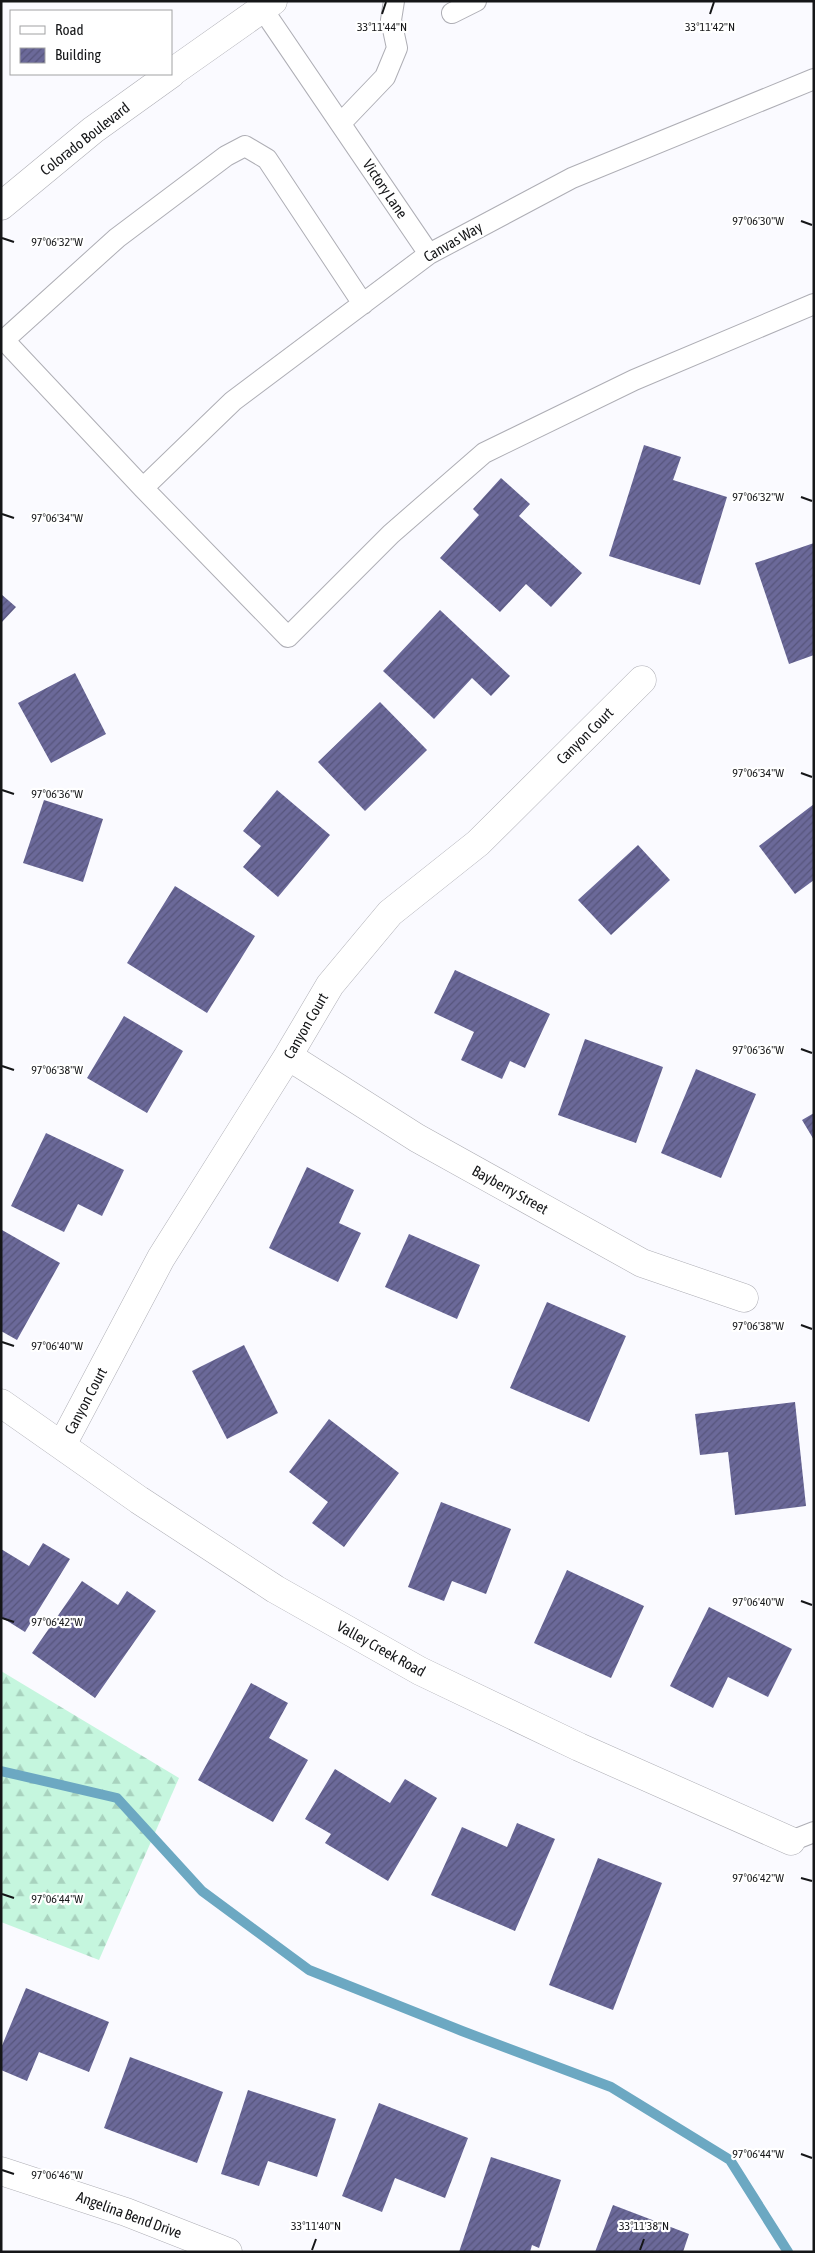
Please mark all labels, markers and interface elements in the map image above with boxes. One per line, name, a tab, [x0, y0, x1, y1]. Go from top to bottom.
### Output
legend	[10, 10, 172, 75]
text: 33°11'44"N	[357, 20, 407, 34]
text: 33°11'42"N	[685, 20, 735, 34]
text: Road	[55, 21, 84, 38]
text: Building	[55, 46, 101, 63]
street label: Colorado Boulevard	[37, 99, 133, 179]
street label: Victory Lane	[360, 156, 411, 221]
text: 97°06'30"W	[732, 214, 784, 228]
street label: Canvas Way	[420, 218, 485, 265]
text: 97°06'32"W	[31, 235, 83, 249]
text: 97°06'32"W	[732, 490, 784, 504]
text: 97°06'34"W	[31, 511, 83, 525]
street label: Canyon Court	[553, 704, 616, 767]
text: 97°06'34"W	[732, 766, 784, 780]
text: 97°06'36"W	[31, 787, 83, 801]
street label: Canyon Court	[280, 990, 331, 1062]
text: 97°06'36"W	[732, 1043, 784, 1057]
text: 97°06'38"W	[31, 1063, 83, 1077]
street label: Bayberry Street	[469, 1162, 551, 1217]
text: 97°06'38"W	[732, 1319, 784, 1333]
text: 97°06'40"W	[31, 1339, 83, 1353]
street label: Canyon Court	[61, 1365, 110, 1437]
text: 97°06'40"W	[732, 1595, 784, 1609]
text: 97°06'42"W	[31, 1615, 83, 1629]
street label: Valley Creek Road	[334, 1617, 428, 1680]
text: 97°06'42"W	[732, 1871, 784, 1885]
text: 97°06'44"W	[31, 1892, 83, 1906]
text: 97°06'44"W	[732, 2147, 784, 2161]
text: 97°06'46"W	[31, 2168, 83, 2182]
street label: Angelina Bend Drive	[74, 2188, 184, 2242]
text: 33°11'40"N	[291, 2219, 341, 2233]
text: 33°11'38"N	[619, 2219, 669, 2233]

